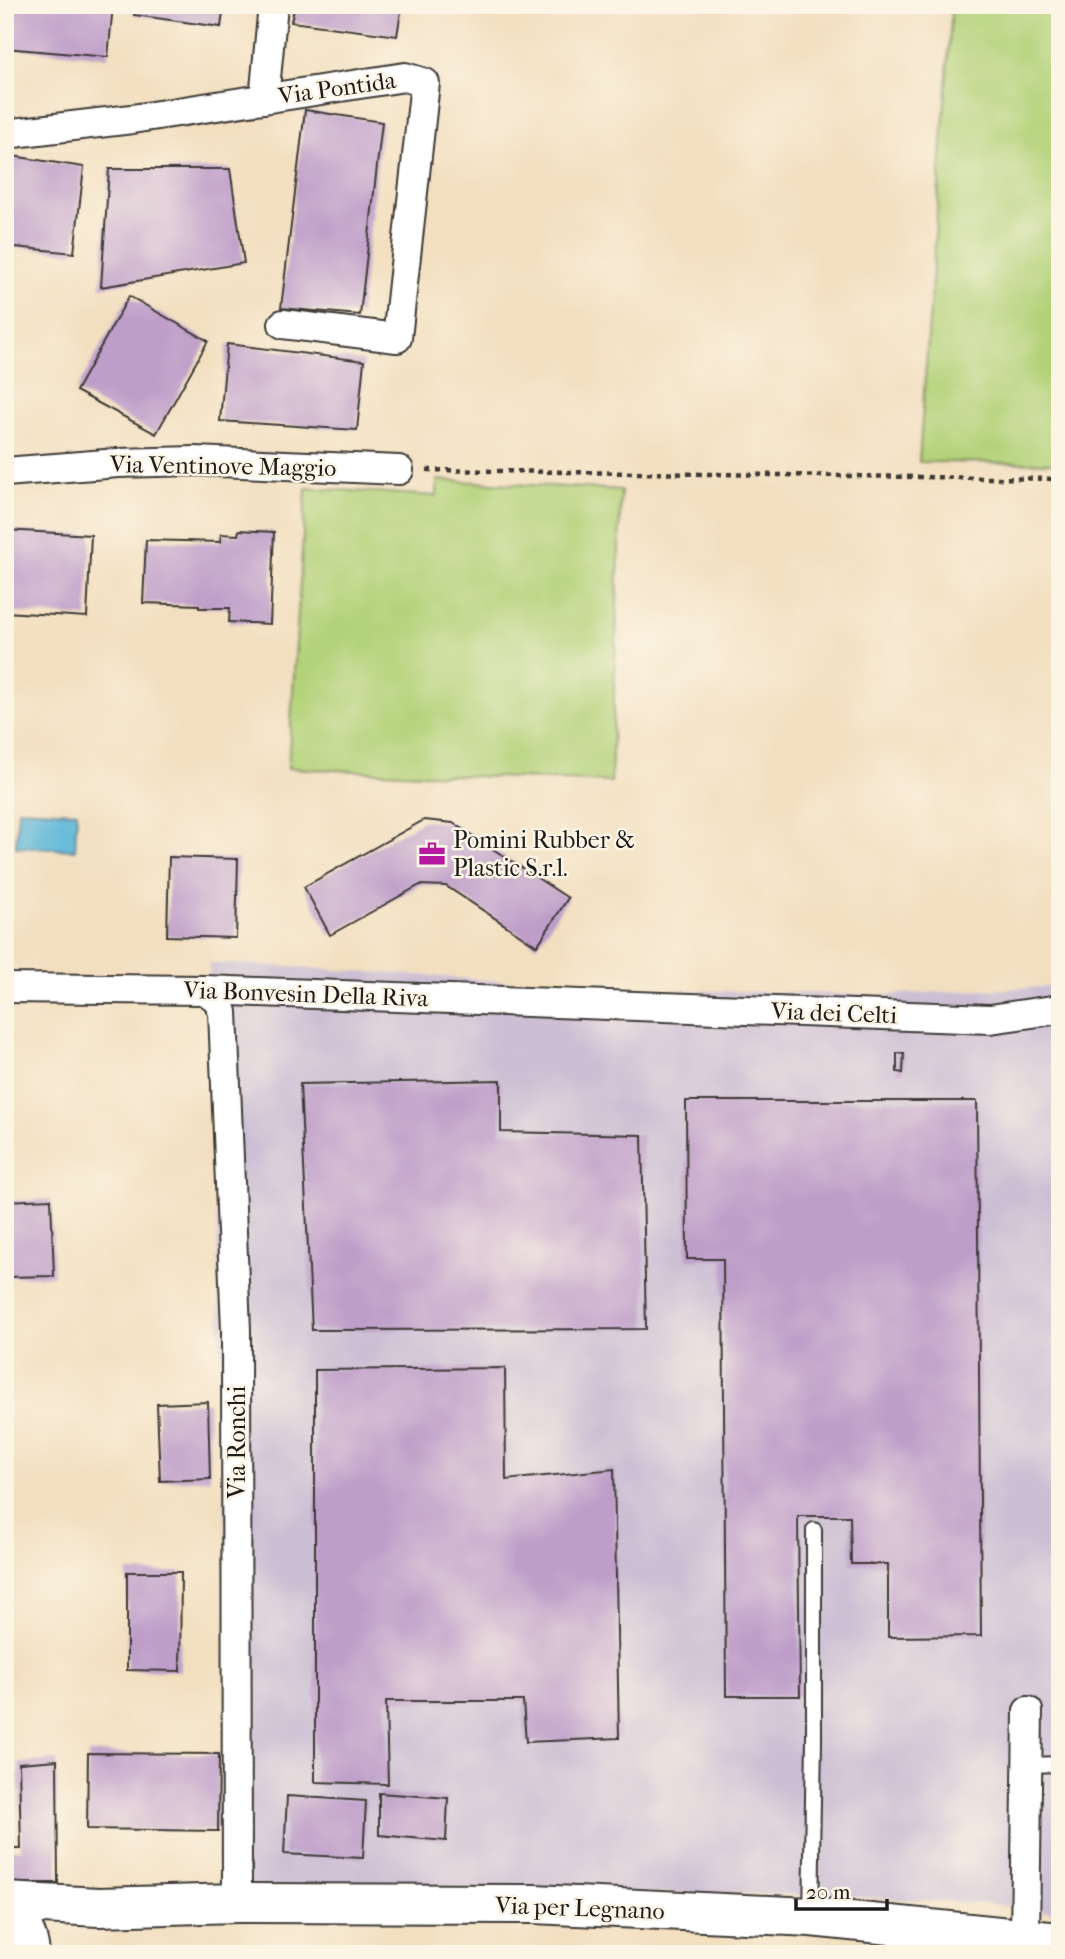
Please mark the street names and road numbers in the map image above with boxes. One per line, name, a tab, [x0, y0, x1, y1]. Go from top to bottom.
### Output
street label: Via Pontida	[276, 66, 398, 110]
street label: Via Ventinove Maggio	[109, 450, 336, 482]
street label: Via Bonvesin Della Riva	[182, 976, 430, 1012]
street label: Via dei Celti	[769, 997, 898, 1029]
street label: Via Ronchi	[223, 1386, 251, 1499]
street label: Via per Legnano	[494, 1891, 665, 1925]

